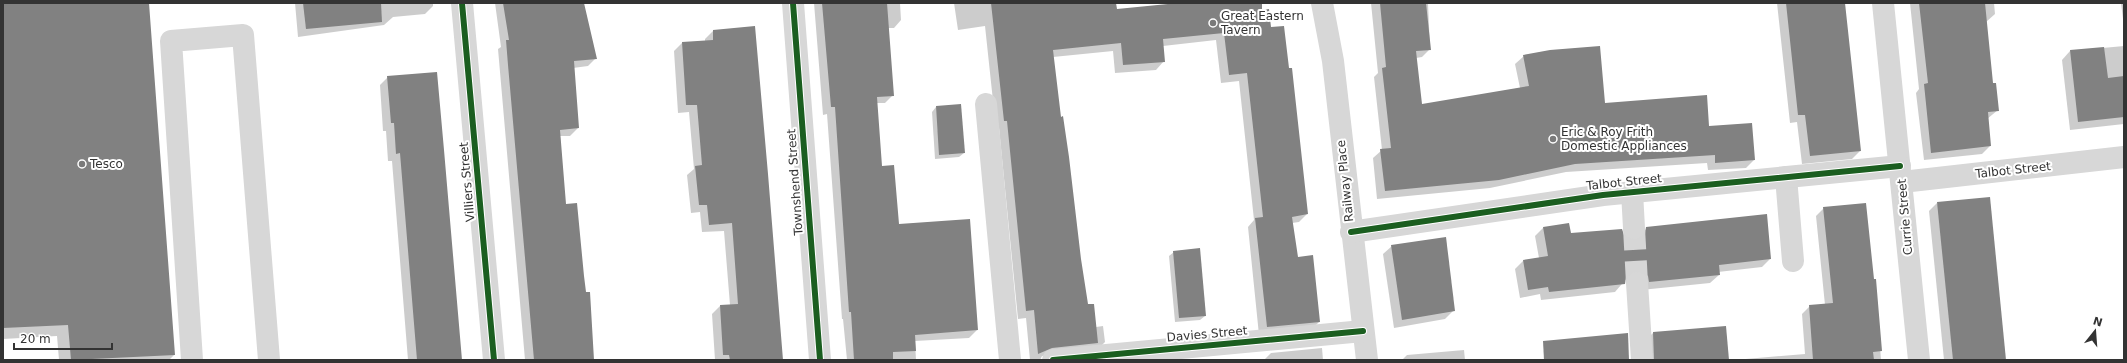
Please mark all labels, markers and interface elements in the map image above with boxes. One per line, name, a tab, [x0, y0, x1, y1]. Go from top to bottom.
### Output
place label: Great Eastern Tavern	[1220, 9, 1304, 37]
marker: Great Eastern Tavern	[1208, 18, 1218, 28]
place label: Eric & Roy Frith Domestic Appliances	[1561, 125, 1687, 153]
street label: Townshend Street	[784, 128, 806, 237]
marker: Eric & Roy Frith Domestic Appliances	[1548, 134, 1558, 144]
street label: Railway Place	[1334, 139, 1356, 223]
street label: Villiers Street	[457, 141, 477, 223]
place label: Tesco	[89, 157, 123, 171]
marker: Tesco	[77, 159, 87, 169]
street label: Talbot Street	[1973, 159, 2052, 181]
street label: Talbot Street	[1584, 171, 1663, 193]
street label: Currie Street	[1895, 178, 1915, 256]
north arrow	[2075, 311, 2115, 351]
text: N	[2091, 314, 2104, 329]
street label: Davies Street	[1166, 323, 1248, 345]
scale bar	[14, 325, 112, 351]
text: 20 m	[20, 332, 51, 346]

